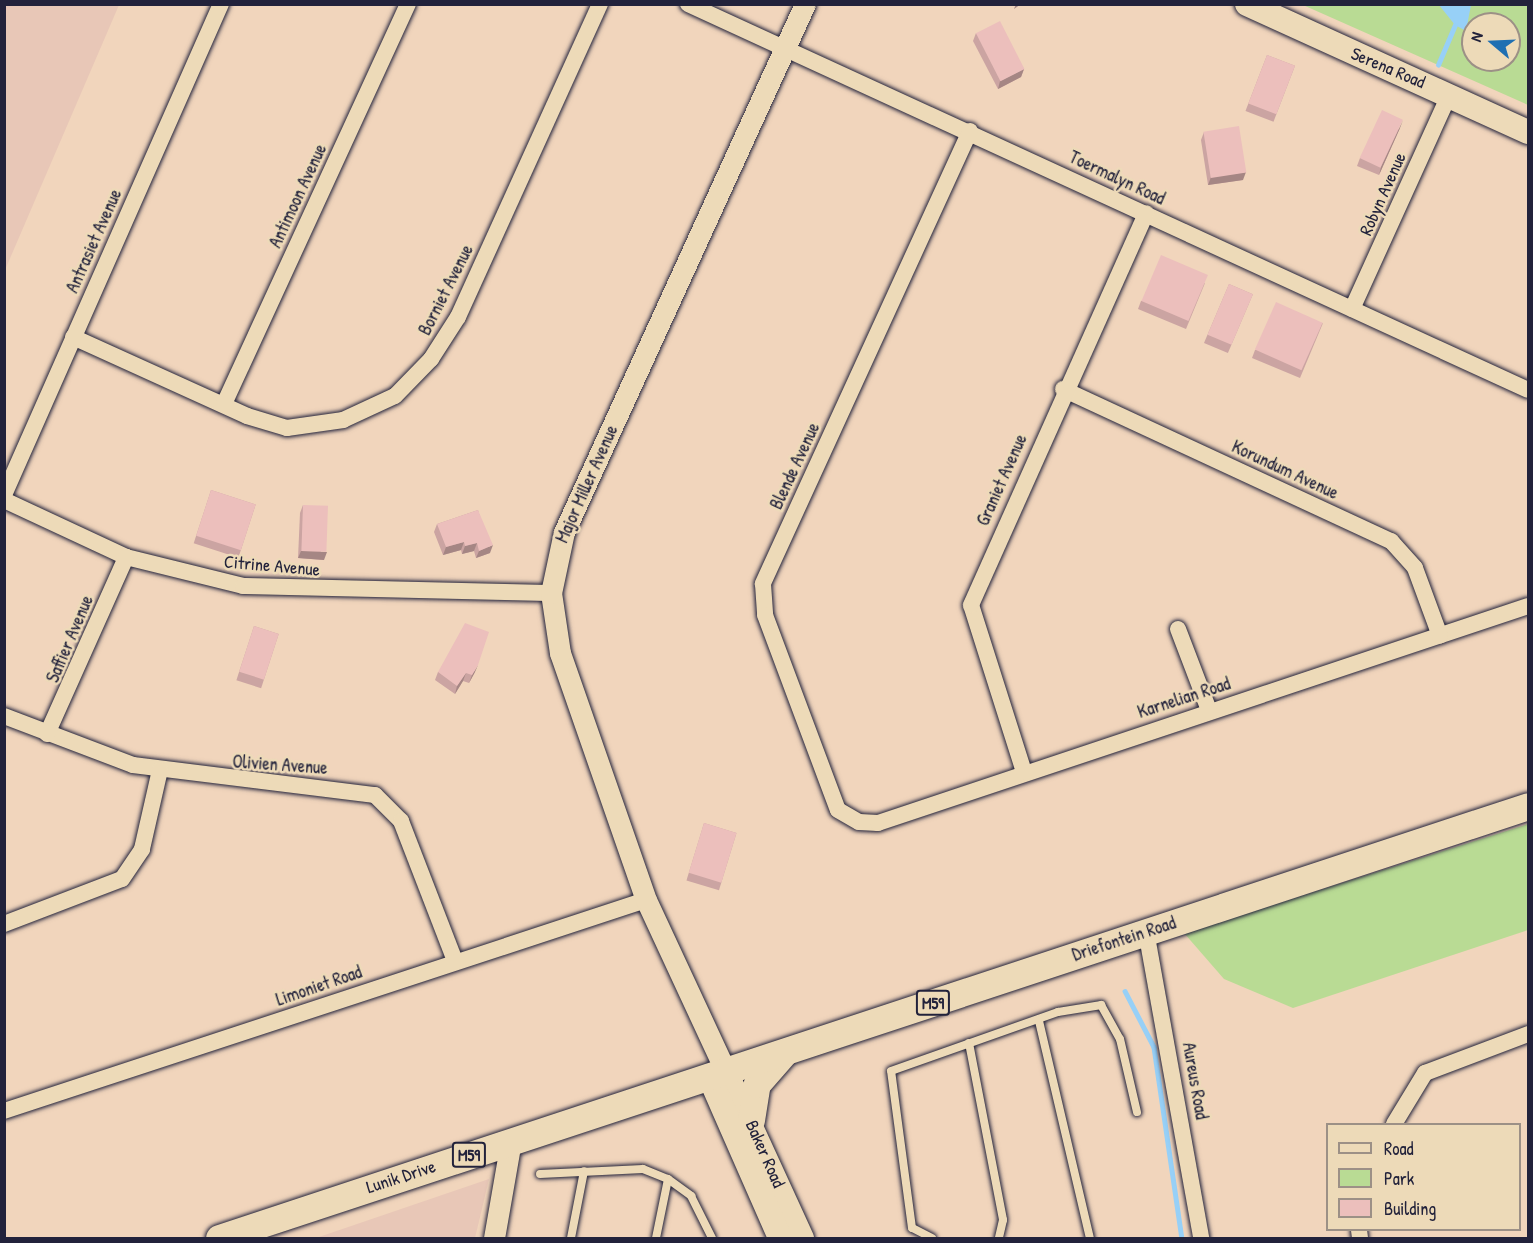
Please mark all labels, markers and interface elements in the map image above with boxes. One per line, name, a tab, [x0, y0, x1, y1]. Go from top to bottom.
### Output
north arrow	[1461, 12, 1521, 72]
text: N	[1464, 29, 1488, 44]
street label: Serena Road	[1348, 43, 1428, 93]
street label: Antimoon Avenue	[265, 141, 331, 251]
street label: Toermalyn Road	[1066, 146, 1168, 210]
street label: Robyn Avenue	[1355, 149, 1411, 239]
street label: Antrasiet Avenue	[62, 186, 126, 296]
street label: Borniet Avenue	[414, 241, 478, 339]
street label: Blende Avenue	[766, 419, 824, 513]
street label: Major Miller Avenue	[551, 422, 623, 546]
street label: Graniet Avenue	[972, 431, 1032, 529]
street label: Korundum Avenue	[1228, 436, 1342, 504]
street label: Citrine Avenue	[223, 551, 321, 581]
street label: Saffier Avenue	[42, 592, 98, 686]
street label: Karnelian Road	[1135, 673, 1233, 723]
street label: Olivien Avenue	[232, 751, 328, 779]
street label: Driefontein Road	[1069, 912, 1179, 966]
street label: Limoniet Road	[273, 961, 365, 1011]
road number: M59	[915, 990, 951, 1016]
street label: Aureus Road	[1178, 1041, 1212, 1121]
street label: Baker Road	[741, 1117, 789, 1191]
legend	[1326, 1123, 1521, 1231]
text: Road	[1384, 1136, 1414, 1161]
road number: M59	[451, 1142, 487, 1168]
street label: Lunik Drive	[364, 1156, 438, 1198]
text: Park	[1384, 1166, 1414, 1191]
text: Building	[1384, 1196, 1436, 1221]

